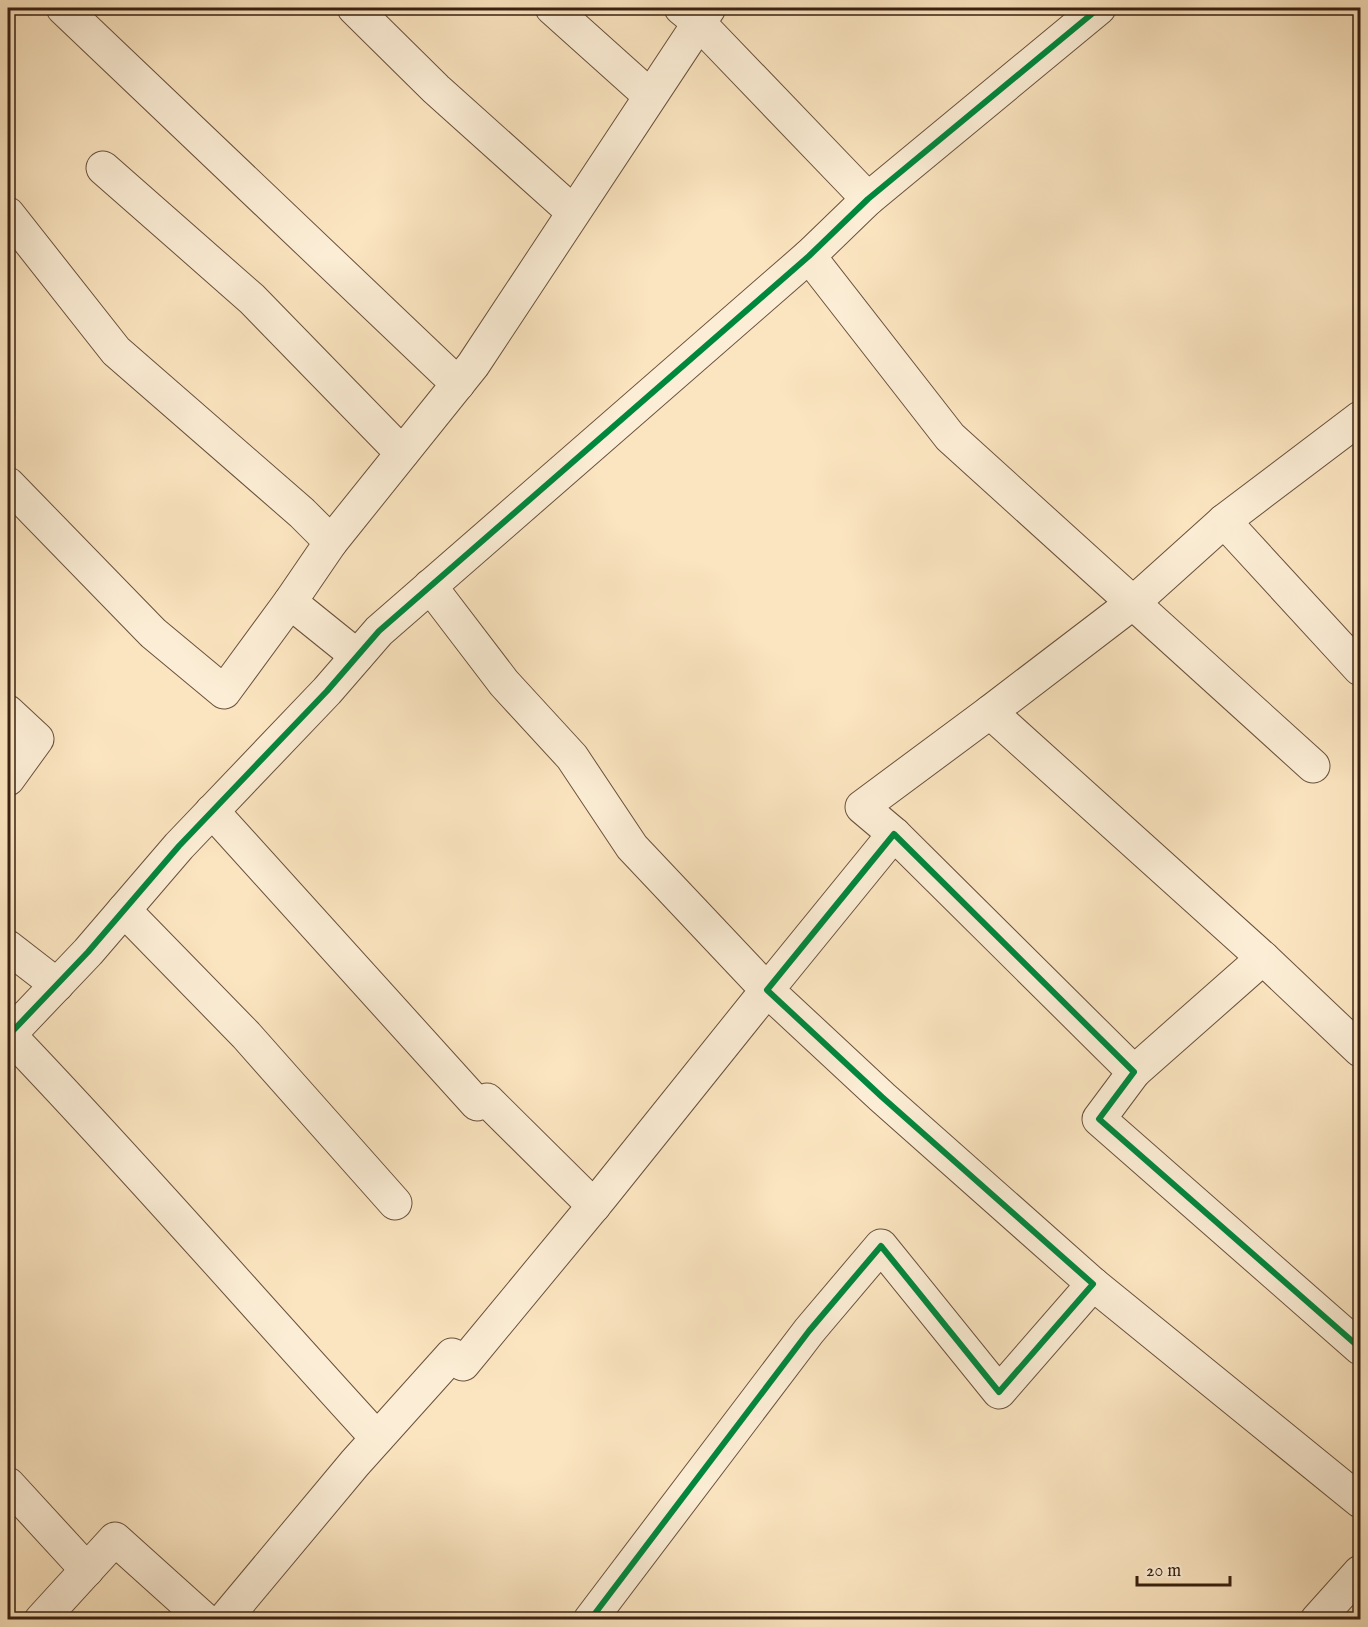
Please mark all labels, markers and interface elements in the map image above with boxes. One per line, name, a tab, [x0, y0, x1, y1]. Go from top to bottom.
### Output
scale bar	[1137, 1549, 1230, 1587]
text: 20 m	[1146, 1560, 1181, 1583]

